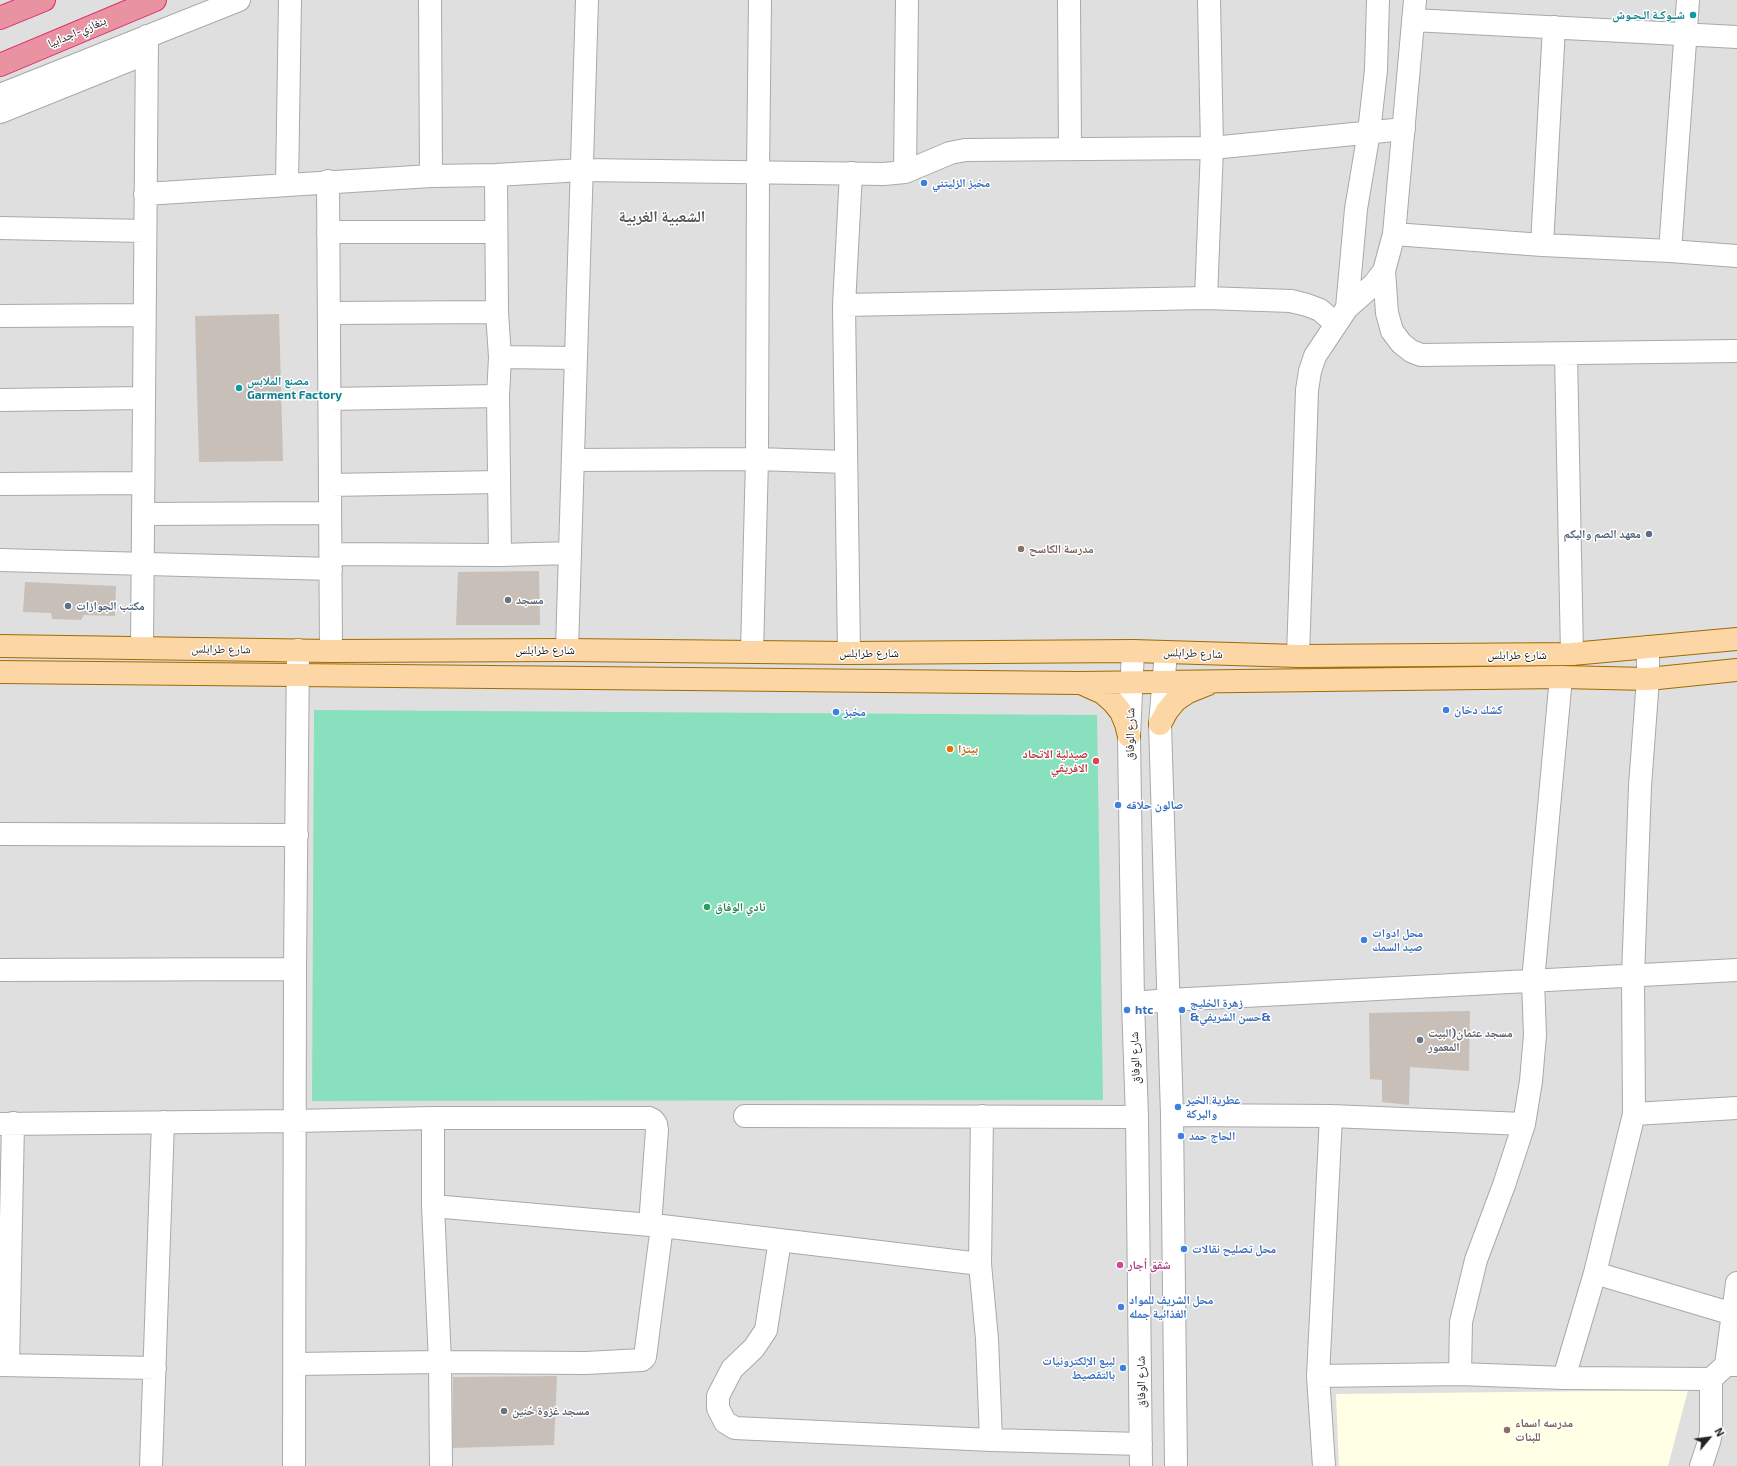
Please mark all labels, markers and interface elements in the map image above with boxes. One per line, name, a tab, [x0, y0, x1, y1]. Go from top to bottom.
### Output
place label: شــوكـة الـحـوش	[1612, 8, 1685, 22]
marker: شــوكـة الـحـوش	[1688, 10, 1698, 20]
street label: بنغازي-اجدابيا	[46, 13, 108, 51]
place label: مخبز الزليتني	[932, 176, 990, 190]
marker: مخبز الزليتني	[919, 178, 929, 188]
district label: الشعبية الغربية	[619, 207, 705, 227]
place label: مصنع الملابس Garment Factory	[247, 374, 342, 402]
marker: مصنع الملابس Garment Factory	[234, 383, 244, 393]
place label: معهد الصم والبكم	[1564, 527, 1641, 541]
marker: معهد الصم والبكم	[1644, 529, 1654, 539]
place label: مدرسة الكاسح	[1029, 542, 1094, 556]
marker: مدرسة الكاسح	[1016, 544, 1026, 554]
place label: مسجد	[516, 593, 544, 607]
marker: مسجد	[503, 595, 513, 605]
place label: مكتب الجوازات	[76, 599, 145, 613]
marker: مكتب الجوازات	[63, 601, 73, 611]
street label: شارع طرابلس	[191, 641, 251, 657]
street label: شارع طرابلس	[515, 643, 575, 657]
street label: شارع طرابلس	[1163, 645, 1223, 661]
street label: شارع طرابلس	[839, 646, 899, 660]
street label: شارع طرابلس	[1487, 648, 1547, 662]
place label: كشك دخان	[1454, 703, 1503, 717]
place label: مخبز	[844, 705, 866, 719]
marker: كشك دخان	[1441, 705, 1451, 715]
marker: مخبز	[831, 707, 841, 717]
street label: شارع الوفاق	[1122, 708, 1138, 760]
place label: بيتزا	[958, 742, 978, 756]
marker: بيتزا	[945, 744, 955, 754]
place label: صيدلية الاتحاد الافريقي	[1023, 747, 1088, 775]
marker: صيدلية الاتحاد الافريقي	[1091, 756, 1101, 766]
place label: صالون حلاقه	[1126, 798, 1183, 812]
marker: صالون حلاقه	[1113, 800, 1123, 810]
place label: نادي الوفاق	[715, 900, 765, 914]
marker: نادي الوفاق	[702, 902, 712, 912]
place label: محل ادوات صيد السمك	[1372, 926, 1423, 954]
marker: محل ادوات صيد السمك	[1359, 935, 1369, 945]
place label: زهرة الخليج &حسن الشريفي&	[1190, 996, 1271, 1024]
place label: htc	[1135, 1003, 1153, 1017]
marker: htc	[1122, 1005, 1132, 1015]
marker: زهرة الخليج &حسن الشريفي&	[1177, 1005, 1187, 1015]
place label: مسجد عثمان(البيت المعمور	[1428, 1026, 1513, 1054]
street label: شارع الوفاق	[1127, 1032, 1143, 1084]
marker: مسجد عثمان(البيت المعمور	[1415, 1035, 1425, 1045]
place label: عطرية الخير والبركة	[1186, 1093, 1241, 1121]
marker: عطرية الخير والبركة	[1173, 1102, 1183, 1112]
place label: الحاج حمد	[1189, 1129, 1235, 1143]
marker: الحاج حمد	[1176, 1131, 1186, 1141]
place label: محل تصليح نقالات	[1192, 1242, 1276, 1256]
marker: محل تصليح نقالات	[1179, 1244, 1189, 1254]
place label: شقق أجار	[1128, 1258, 1171, 1272]
marker: شقق أجار	[1115, 1260, 1125, 1270]
place label: محل الشريف للمواد الغذائية جمله	[1129, 1293, 1213, 1321]
marker: محل الشريف للمواد الغذائية جمله	[1116, 1302, 1126, 1312]
place label: لبيع الإلكترونيات بالتقصيط	[1042, 1354, 1115, 1382]
street label: شارع الوفاق	[1133, 1356, 1149, 1408]
marker: لبيع الإلكترونيات بالتقصيط	[1118, 1363, 1128, 1373]
place label: مسجد غزوة حُنين	[512, 1404, 590, 1418]
marker: مسجد غزوة حُنين	[499, 1406, 509, 1416]
place label: مدرسه اسماء للبنات	[1515, 1416, 1573, 1444]
north arrow	[1689, 1418, 1729, 1458]
marker: مدرسه اسماء للبنات	[1502, 1425, 1512, 1435]
text: N	[1712, 1425, 1728, 1439]

